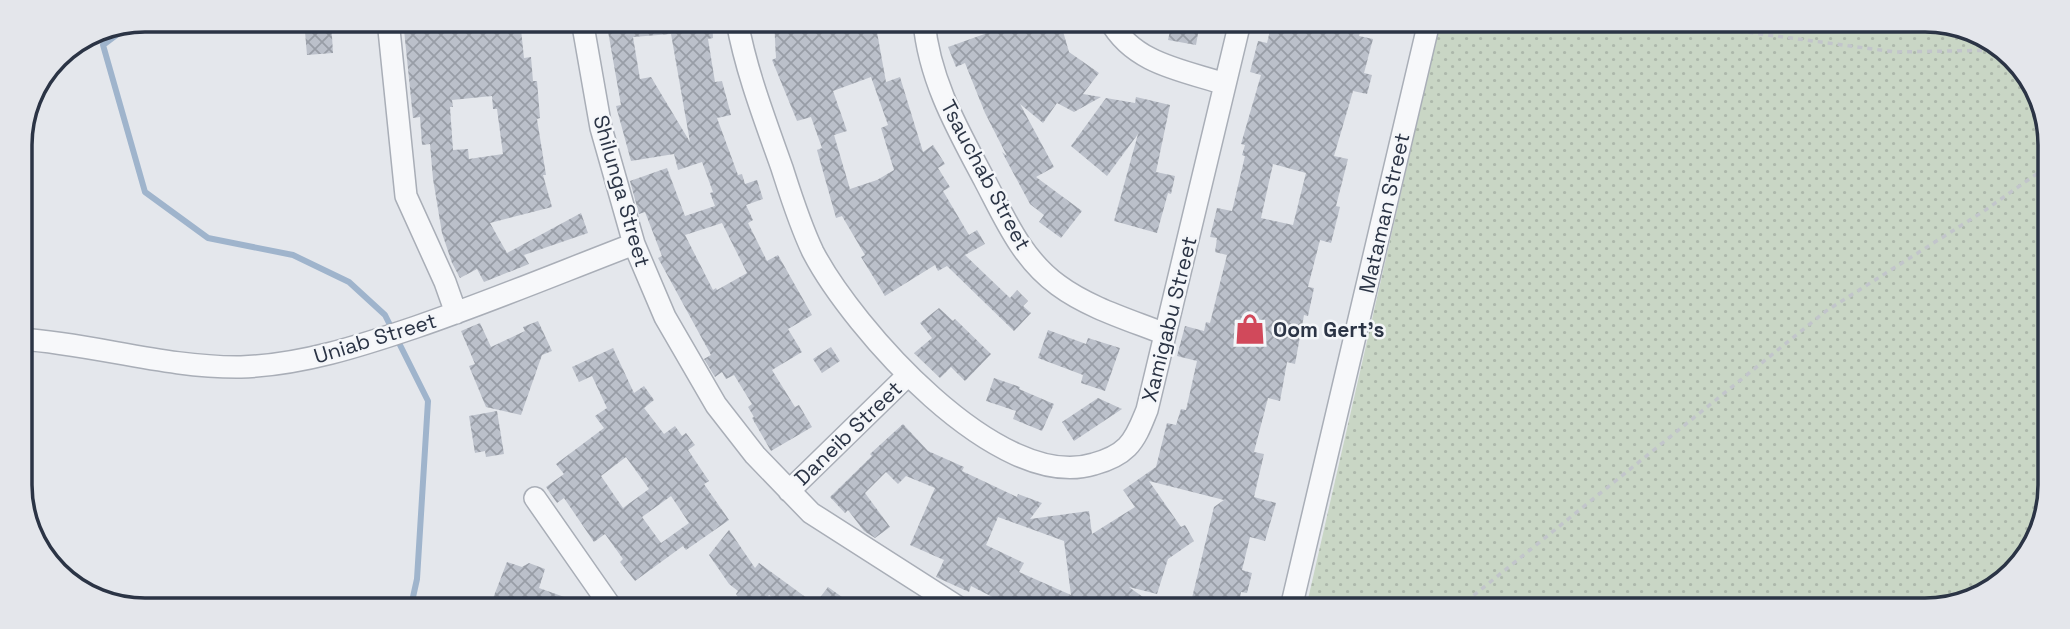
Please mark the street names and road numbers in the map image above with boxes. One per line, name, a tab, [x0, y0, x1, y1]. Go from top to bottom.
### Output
street label: Tsauchab Street	[935, 95, 1037, 255]
street label: Shilunga Street	[587, 112, 657, 270]
street label: Mataman Street	[1352, 130, 1416, 296]
street label: Xamigabu Street	[1135, 233, 1203, 405]
street label: Uniab Street	[310, 306, 440, 370]
street label: Daneib Street	[788, 375, 908, 491]

